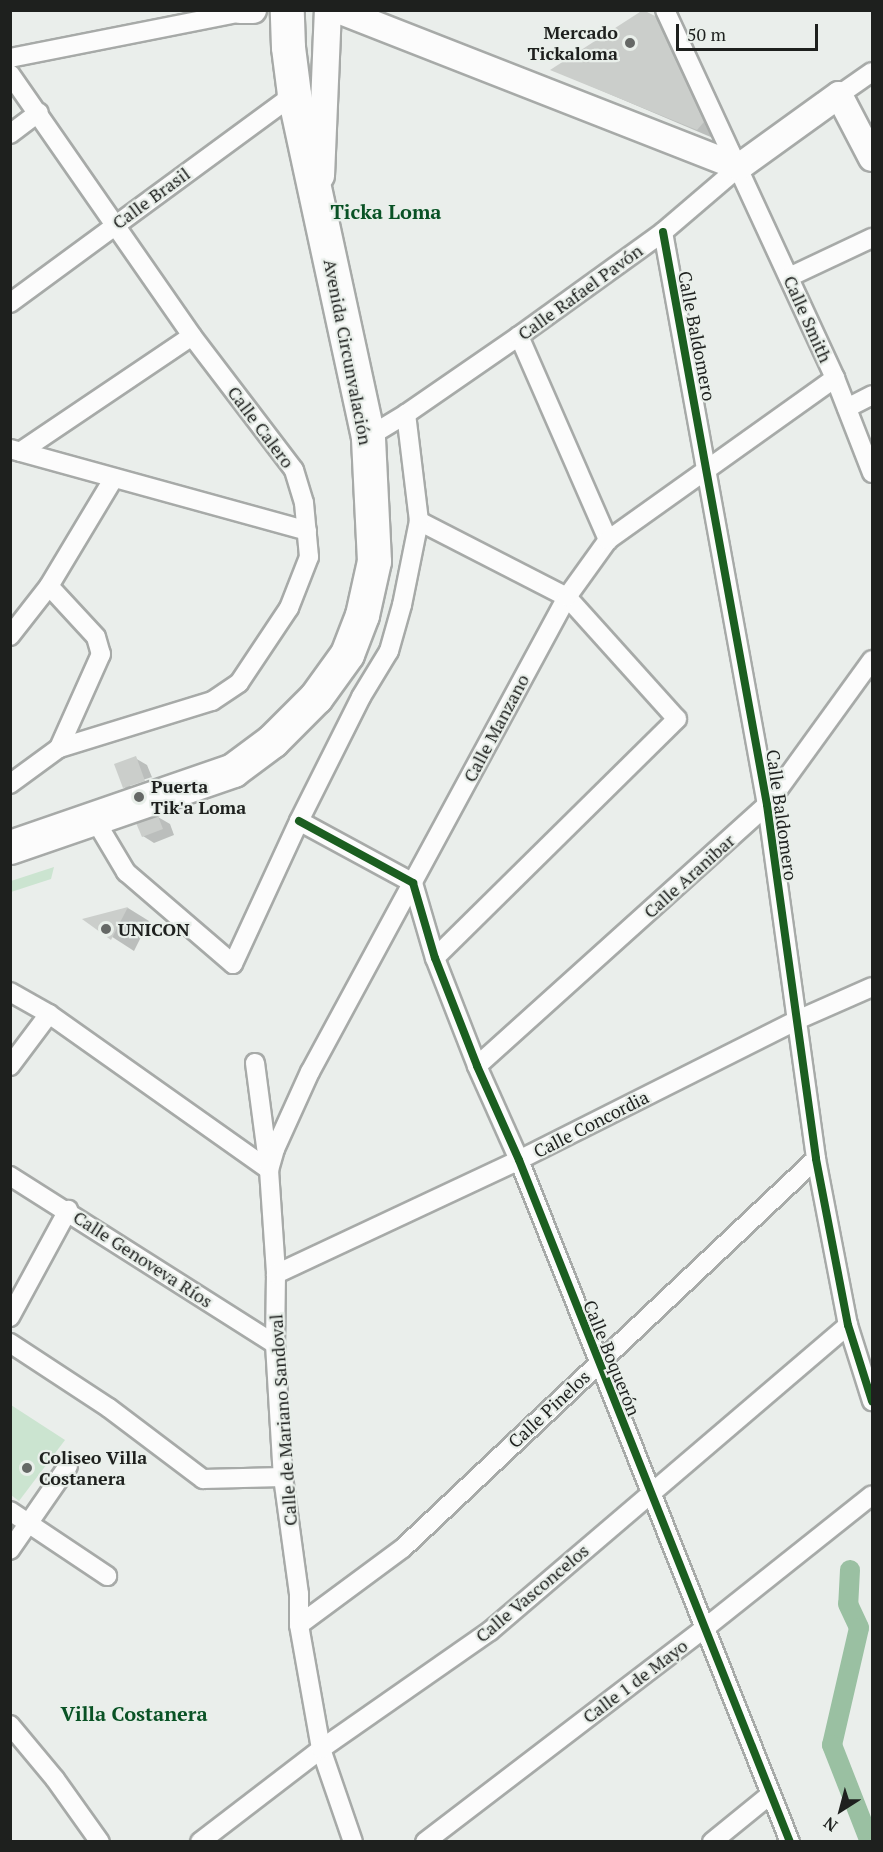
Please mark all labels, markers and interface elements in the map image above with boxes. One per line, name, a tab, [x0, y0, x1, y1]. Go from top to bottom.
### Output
scale bar	[679, 12, 822, 50]
place label: Mercado Tickaloma	[527, 22, 618, 64]
text: 50 m	[687, 22, 726, 46]
marker: Mercado Tickaloma	[623, 36, 637, 50]
street label: Calle Brasil	[108, 163, 194, 233]
district label: Ticka Loma	[330, 199, 442, 223]
street label: Calle Rafael Pavón	[513, 240, 647, 344]
street label: Avenida Circunvalación	[319, 257, 377, 447]
street label: Calle Baldomero	[674, 269, 720, 403]
street label: Calle Smith	[779, 272, 837, 366]
street label: Calle Calero	[223, 382, 299, 472]
street label: Calle Manzano	[459, 670, 533, 786]
street label: Calle Baldomero	[762, 748, 802, 882]
place label: Puerta Tik'a Loma	[151, 776, 246, 818]
marker: Puerta Tik'a Loma	[132, 790, 146, 804]
street label: Calle Aranibar	[639, 829, 739, 923]
place label: UNICON	[118, 918, 190, 940]
marker: UNICON	[99, 922, 113, 936]
street label: Calle Concordia	[530, 1086, 652, 1162]
street label: Calle Genoveva Ríos	[69, 1206, 217, 1312]
street label: Calle Boquerón	[579, 1297, 645, 1419]
street label: Calle de Mariano Sandoval	[265, 1313, 301, 1527]
street label: Calle Pinelos	[504, 1366, 594, 1452]
place label: Coliseo Villa Costanera	[39, 1447, 148, 1490]
marker: Coliseo Villa Costanera	[20, 1461, 34, 1475]
street label: Calle Vasconcelos	[471, 1539, 593, 1647]
street label: Calle 1 de Mayo	[578, 1635, 692, 1727]
district label: Villa Costanera	[60, 1701, 208, 1725]
north arrow	[811, 1780, 871, 1840]
text: N	[819, 1812, 842, 1837]

